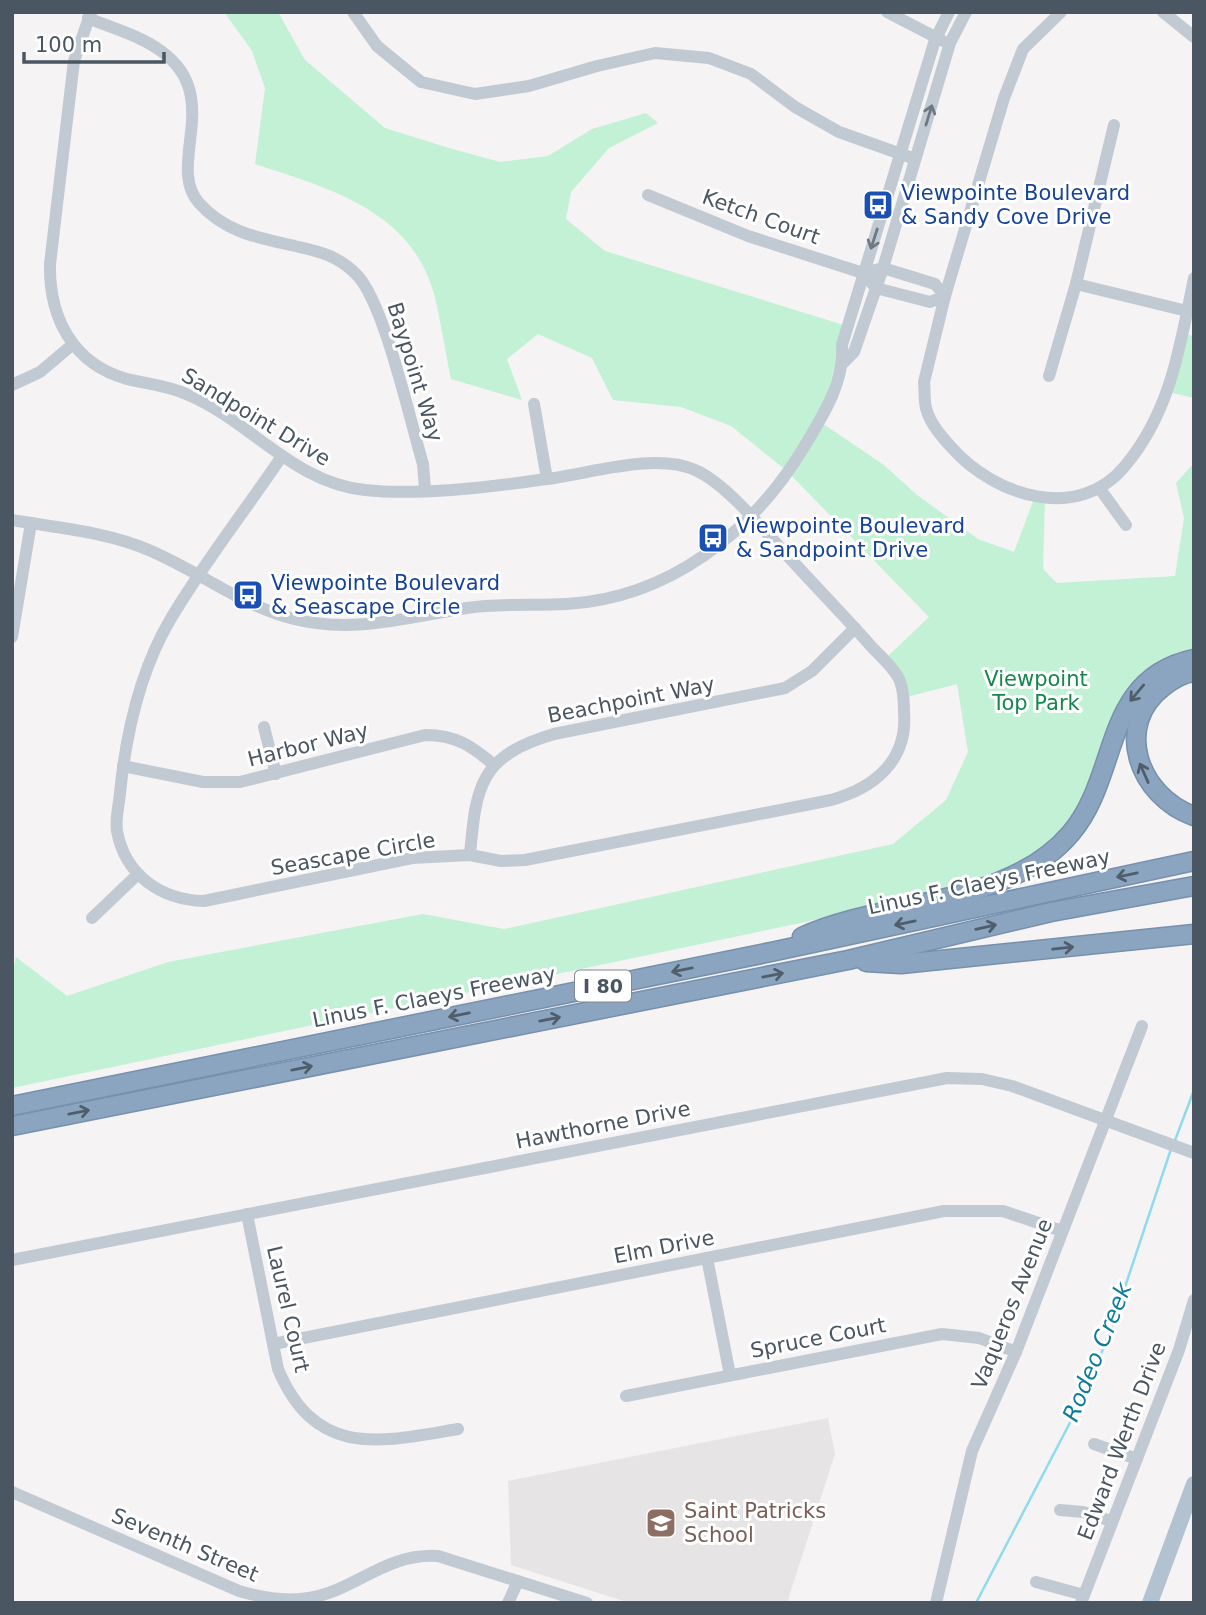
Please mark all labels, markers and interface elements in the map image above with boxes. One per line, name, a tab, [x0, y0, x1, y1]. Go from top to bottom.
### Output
scale bar	[24, 21, 164, 65]
text: 100 m	[35, 33, 102, 57]
one-way arrow	[923, 104, 936, 126]
place label: Viewpointe Boulevard & Sandy Cove Drive	[901, 181, 1130, 229]
street label: Ketch Court	[699, 185, 823, 249]
bus stop icon: Viewpointe Boulevard & Sandy Cove Drive	[861, 188, 895, 222]
one-way arrow	[867, 228, 879, 250]
street label: Baypoint Way	[382, 299, 448, 445]
street label: Sandpoint Drive	[177, 363, 335, 471]
place label: Viewpointe Boulevard & Sandpoint Drive	[736, 514, 965, 562]
bus stop icon: Viewpointe Boulevard & Sandpoint Drive	[696, 521, 730, 555]
place label: Viewpointe Boulevard & Seascape Circle	[271, 571, 500, 619]
bus stop icon: Viewpointe Boulevard & Seascape Circle	[231, 578, 265, 612]
park label: Viewpoint Top Park	[984, 667, 1088, 715]
street label: Beachpoint Way	[545, 672, 717, 728]
one-way arrow	[1129, 684, 1145, 702]
street label: Harbor Way	[245, 718, 371, 772]
one-way arrow	[1137, 763, 1150, 784]
street label: Seascape Circle	[269, 828, 437, 880]
street label: Linus F. Claeys Freeway	[866, 845, 1112, 919]
one-way arrow	[1116, 869, 1139, 883]
one-way arrow	[894, 917, 917, 930]
one-way arrow	[974, 920, 997, 933]
one-way arrow	[1051, 941, 1073, 954]
street label: Linus F. Claeys Freeway	[310, 962, 558, 1032]
one-way arrow	[671, 963, 694, 977]
one-way arrow	[761, 968, 784, 981]
road number: I 80	[575, 970, 631, 1002]
one-way arrow	[448, 1009, 471, 1023]
one-way arrow	[538, 1012, 561, 1026]
one-way arrow	[290, 1061, 313, 1075]
street label: Hawthorne Drive	[514, 1096, 692, 1154]
one-way arrow	[67, 1105, 90, 1119]
street label: Vaqueros Avenue	[967, 1215, 1057, 1393]
street label: Elm Drive	[612, 1225, 716, 1269]
street label: Laurel Court	[262, 1243, 314, 1375]
water label: Rodeo Creek	[1057, 1277, 1137, 1425]
street label: Spruce Court	[748, 1313, 888, 1363]
street label: Edward Werth Drive	[1073, 1339, 1171, 1543]
place label: Saint Patricks School	[684, 1499, 826, 1547]
street label: Seventh Street	[108, 1503, 262, 1587]
school or university icon: Saint Patricks School	[644, 1506, 678, 1540]

